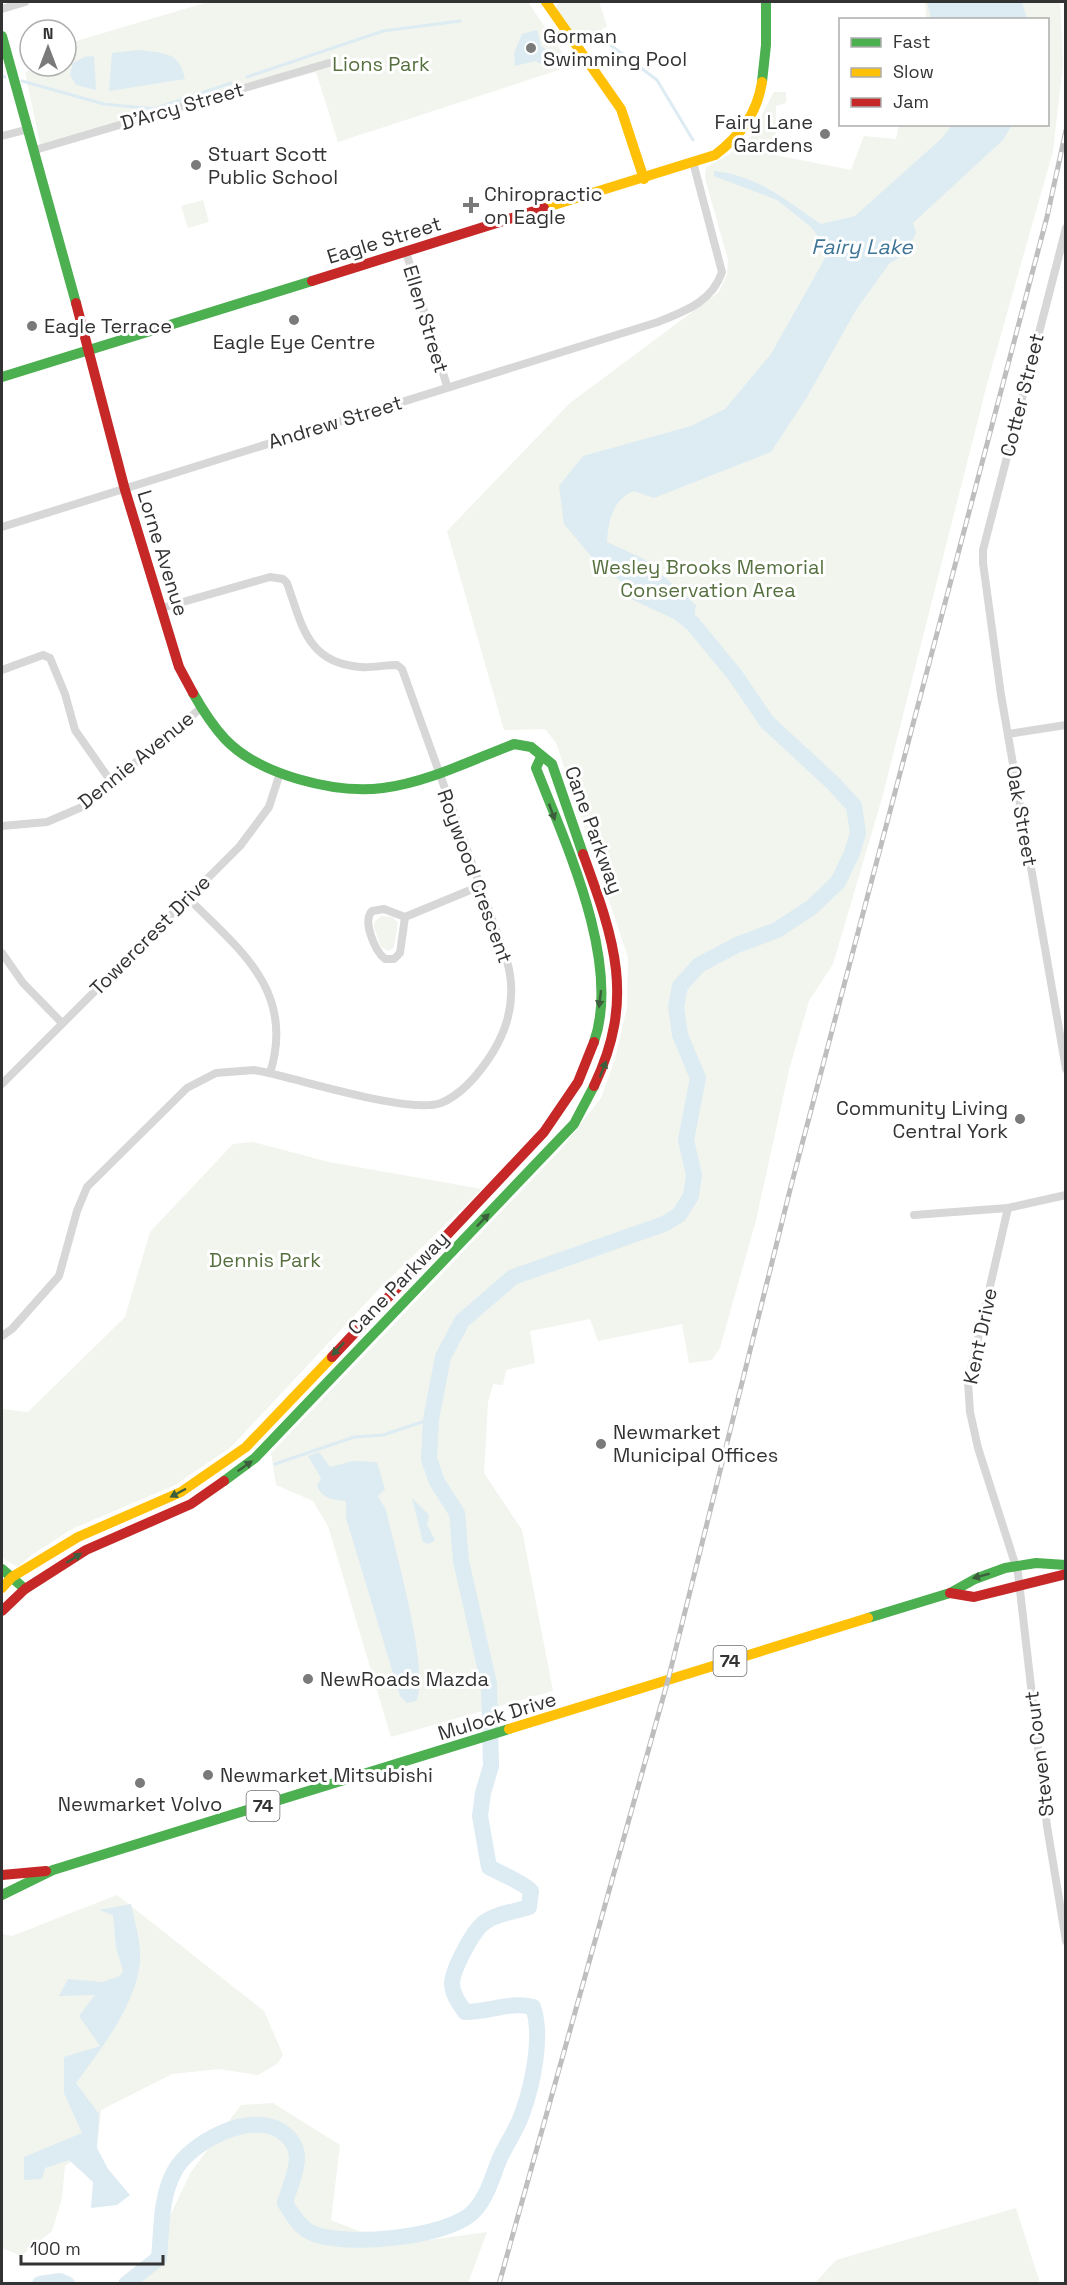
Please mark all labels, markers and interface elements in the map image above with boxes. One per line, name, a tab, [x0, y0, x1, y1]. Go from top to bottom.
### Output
north arrow	[18, 18, 78, 78]
legend	[839, 18, 1049, 126]
text: N	[43, 23, 53, 44]
place label: Gorman Swimming Pool	[543, 23, 687, 72]
text: Fast	[893, 30, 930, 53]
marker: Gorman Swimming Pool	[524, 41, 538, 55]
park label: Lions Park	[332, 51, 430, 77]
text: Slow	[893, 60, 934, 83]
street label: D'Arcy Street	[118, 76, 246, 136]
text: Jam	[893, 90, 929, 113]
place label: Fairy Lane Gardens	[715, 109, 813, 158]
marker: Fairy Lane Gardens	[818, 127, 832, 141]
place label: Stuart Scott Public School	[208, 141, 338, 190]
marker: Stuart Scott Public School	[189, 158, 203, 172]
place label: Chiropractic on Eagle	[484, 181, 602, 230]
marker: Chiropractic on Eagle	[462, 196, 480, 214]
street label: Eagle Street	[324, 210, 444, 270]
water label: Fairy Lake	[811, 233, 914, 260]
street label: Ellen Street	[397, 262, 455, 376]
place label: Eagle Terrace	[44, 313, 172, 339]
marker: Eagle Eye Centre	[287, 313, 301, 327]
marker: Eagle Terrace	[25, 319, 39, 333]
place label: Eagle Eye Centre	[213, 329, 375, 355]
street label: Cotter Street	[994, 330, 1050, 460]
street label: Andrew Street	[265, 389, 405, 455]
street label: Lorne Avenue	[132, 487, 194, 619]
park label: Wesley Brooks Memorial Conservation Area	[592, 554, 824, 603]
street label: Dennie Avenue	[73, 705, 199, 815]
street label: Cane Parkway	[559, 762, 629, 898]
street label: Oak Street	[1000, 764, 1044, 868]
street label: Roywood Crescent	[431, 785, 519, 967]
one-way arrow	[548, 803, 558, 821]
street label: Towercrest Drive	[84, 869, 216, 1001]
one-way arrow	[595, 989, 604, 1008]
one-way arrow	[598, 1059, 608, 1077]
place label: Community Living Central York	[836, 1095, 1008, 1144]
marker: Community Living Central York	[1013, 1112, 1027, 1126]
one-way arrow	[475, 1213, 489, 1227]
street label: Cane Parkway	[342, 1226, 454, 1340]
park label: Dennis Park	[209, 1247, 321, 1273]
street label: Kent Drive	[957, 1285, 1003, 1387]
one-way arrow	[331, 1342, 345, 1357]
place label: Newmarket Municipal Offices	[613, 1419, 778, 1468]
marker: Newmarket Municipal Offices	[594, 1437, 608, 1451]
one-way arrow	[238, 1460, 253, 1472]
one-way arrow	[169, 1488, 186, 1498]
one-way arrow	[66, 1552, 82, 1563]
one-way arrow	[972, 1572, 990, 1582]
road number: 74	[714, 1646, 746, 1676]
place label: NewRoads Mazda	[320, 1666, 489, 1692]
marker: NewRoads Mazda	[301, 1672, 315, 1686]
street label: Mulock Drive	[435, 1686, 559, 1746]
street label: Steven Court	[1018, 1690, 1060, 1818]
place label: Newmarket Mitsubishi	[220, 1762, 433, 1788]
marker: Newmarket Mitsubishi	[201, 1768, 215, 1782]
marker: Newmarket Volvo	[133, 1776, 147, 1790]
place label: Newmarket Volvo	[58, 1791, 222, 1817]
road number: 74	[246, 1791, 280, 1821]
scale bar	[21, 2228, 164, 2266]
text: 100 m	[30, 2237, 81, 2260]

